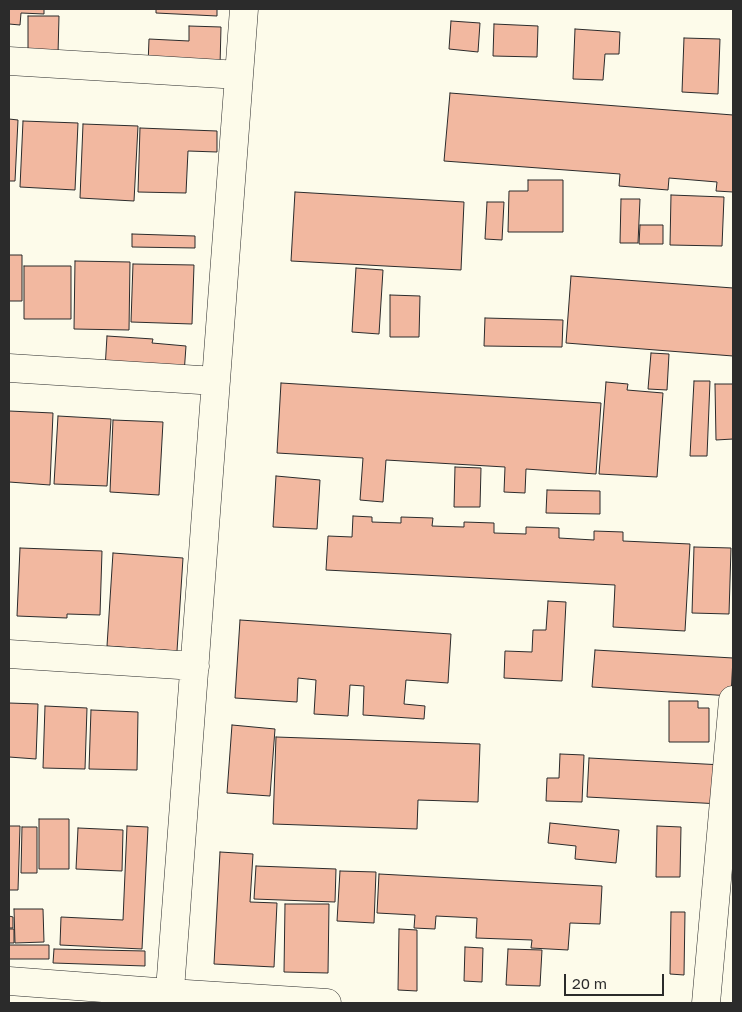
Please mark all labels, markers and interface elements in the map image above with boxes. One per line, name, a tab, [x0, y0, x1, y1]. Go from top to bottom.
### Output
scale bar	[567, 964, 667, 996]
text: 20 m	[572, 974, 607, 992]

